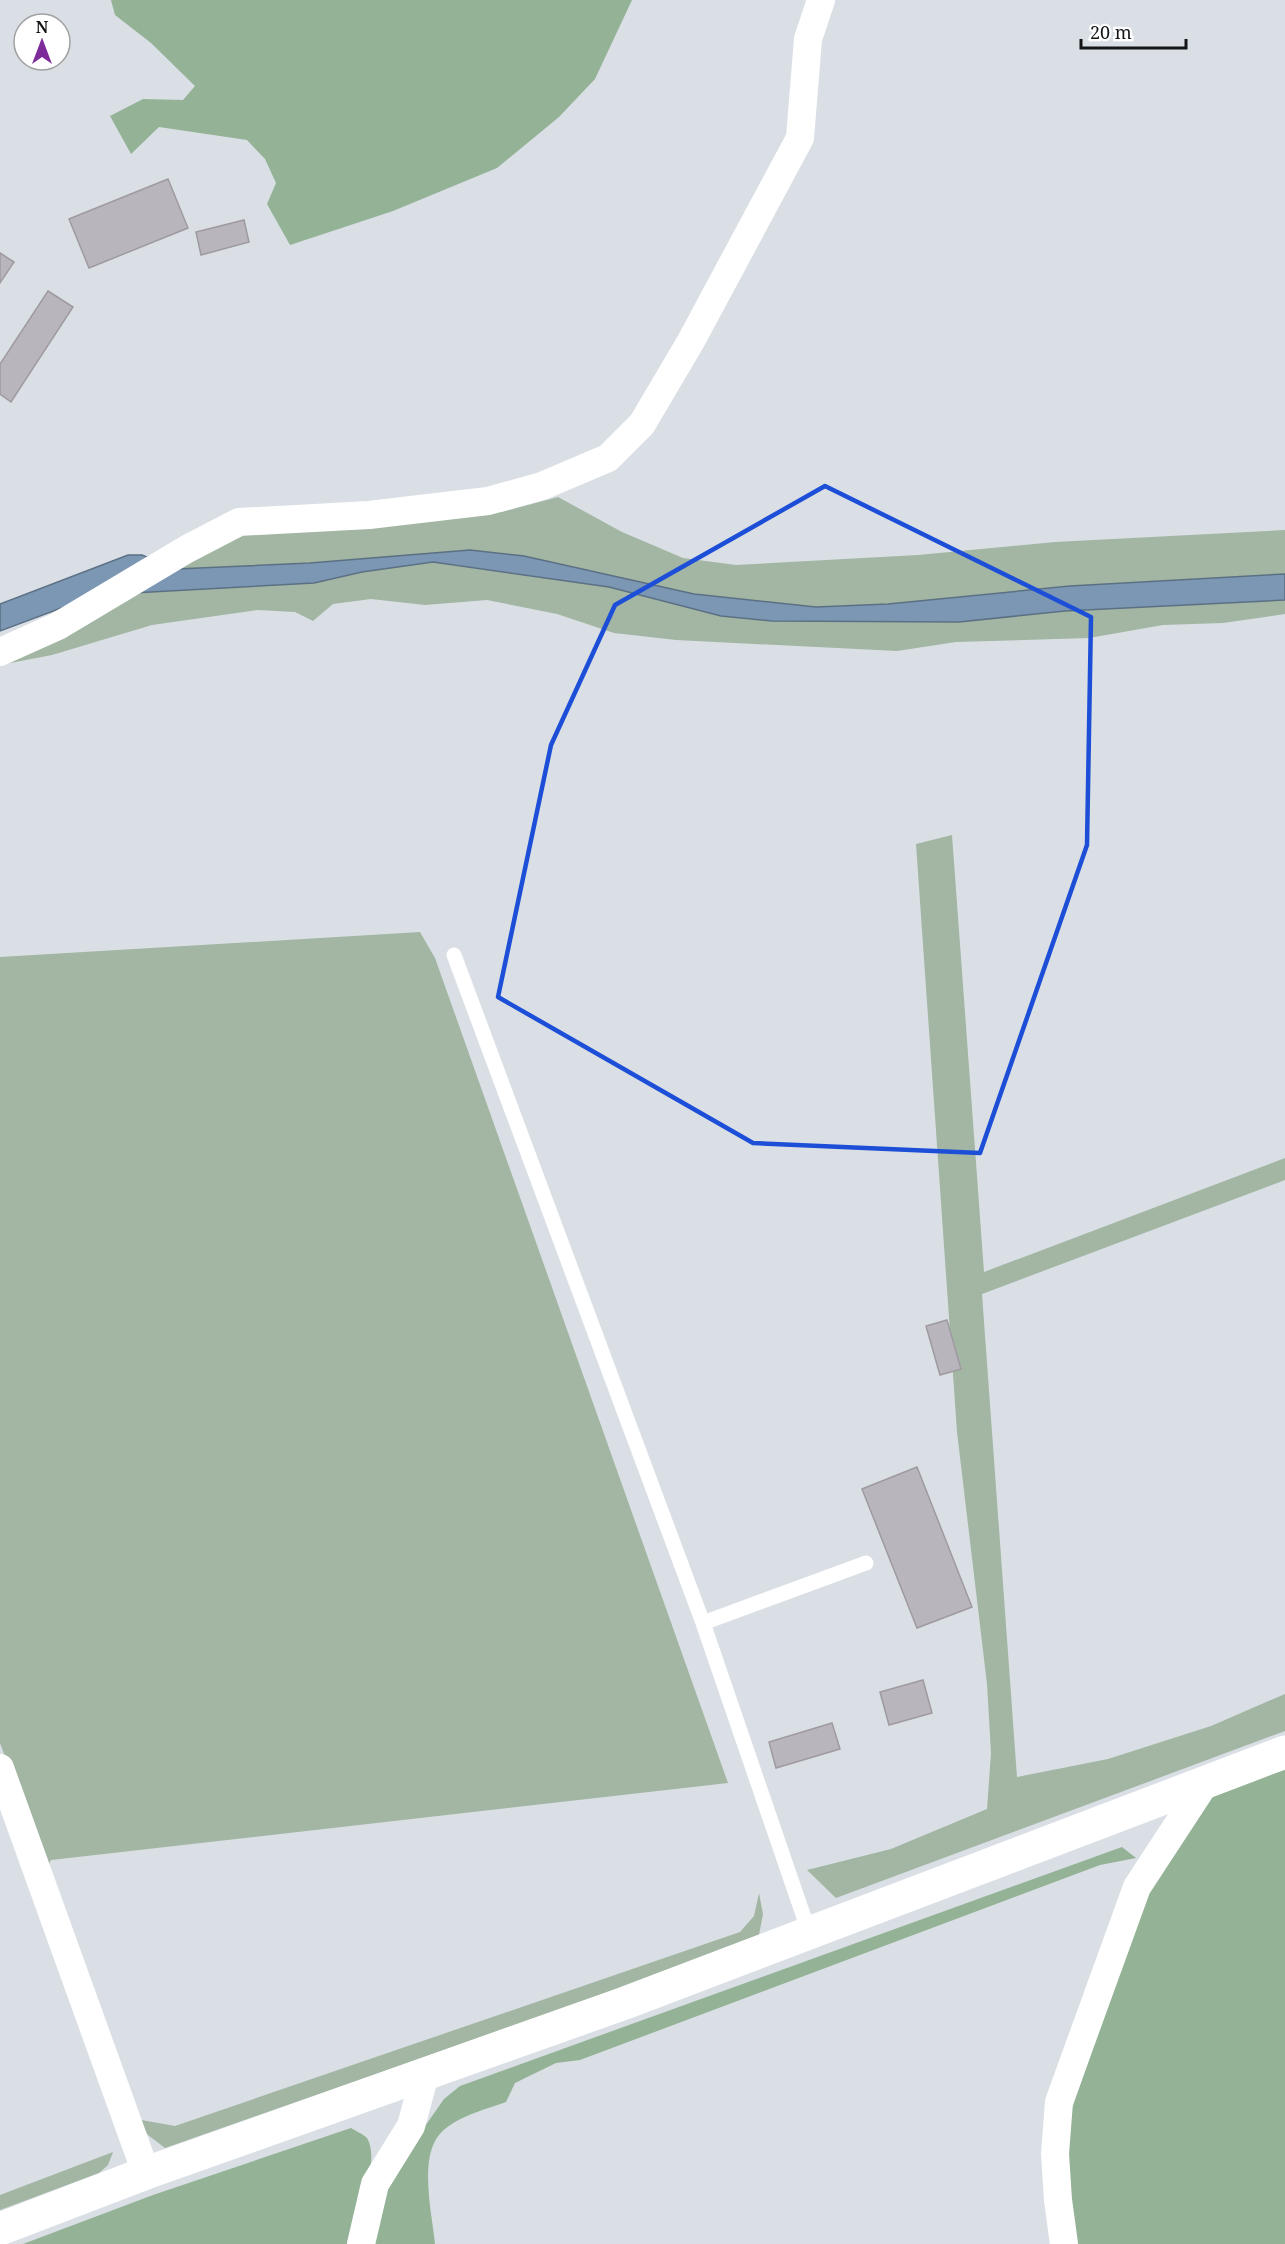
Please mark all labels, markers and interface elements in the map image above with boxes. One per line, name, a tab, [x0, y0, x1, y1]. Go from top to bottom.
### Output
north arrow	[12, 12, 72, 72]
scale bar	[1081, 12, 1186, 50]
text: N	[36, 16, 49, 38]
text: 20 m	[1090, 20, 1132, 44]

